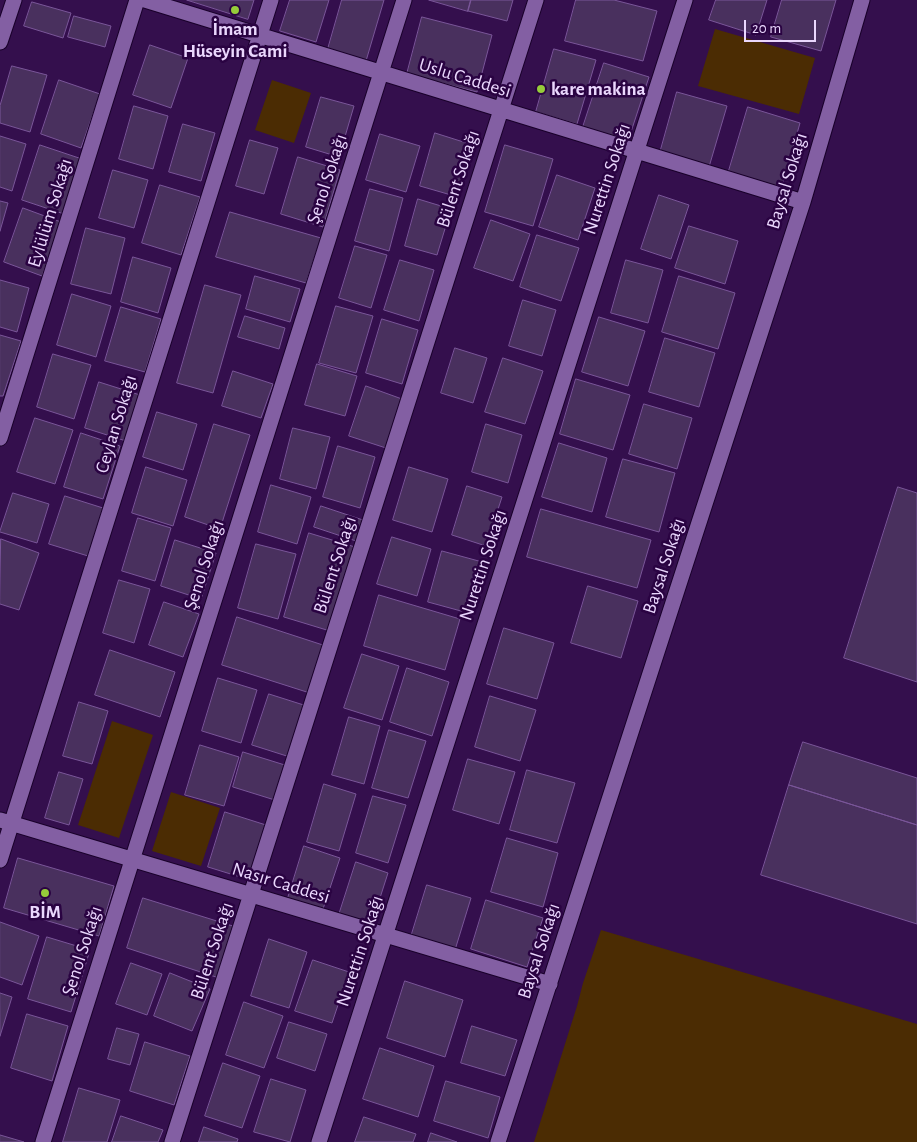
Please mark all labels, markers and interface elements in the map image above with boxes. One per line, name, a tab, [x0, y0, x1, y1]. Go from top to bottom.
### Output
marker: İmam Hüseyin Cami	[229, 4, 241, 16]
scale bar	[747, 10, 820, 42]
place label: İmam Hüseyin Cami	[183, 18, 287, 62]
text: 20 m	[752, 21, 781, 36]
street label: Uslu Caddesi	[416, 53, 514, 103]
place label: kare makina	[551, 78, 646, 100]
marker: kare makina	[535, 83, 547, 95]
street label: Nurettin Sokağı	[578, 120, 636, 238]
street label: Bülent Sokağı	[432, 127, 484, 231]
street label: Baysal Sokağı	[762, 130, 812, 232]
street label: Şenol Sokağı	[302, 131, 352, 227]
street label: Eylülüm Sokağı	[23, 156, 77, 270]
street label: Ceylan Sokağı	[90, 372, 142, 476]
street label: Nurettin Sokağı	[454, 506, 512, 624]
street label: Bülent Sokağı	[309, 513, 361, 617]
street label: Baysal Sokağı	[638, 515, 690, 617]
street label: Şenol Sokağı	[179, 517, 229, 613]
street label: Nasır Caddesi	[229, 857, 333, 909]
marker: BİM	[39, 887, 51, 899]
street label: Nurettin Sokağı	[331, 892, 389, 1010]
street label: Bülent Sokağı	[186, 899, 238, 1003]
street label: Baysal Sokağı	[513, 900, 565, 1002]
place label: BİM	[29, 901, 61, 923]
street label: Şenol Sokağı	[57, 903, 107, 999]

